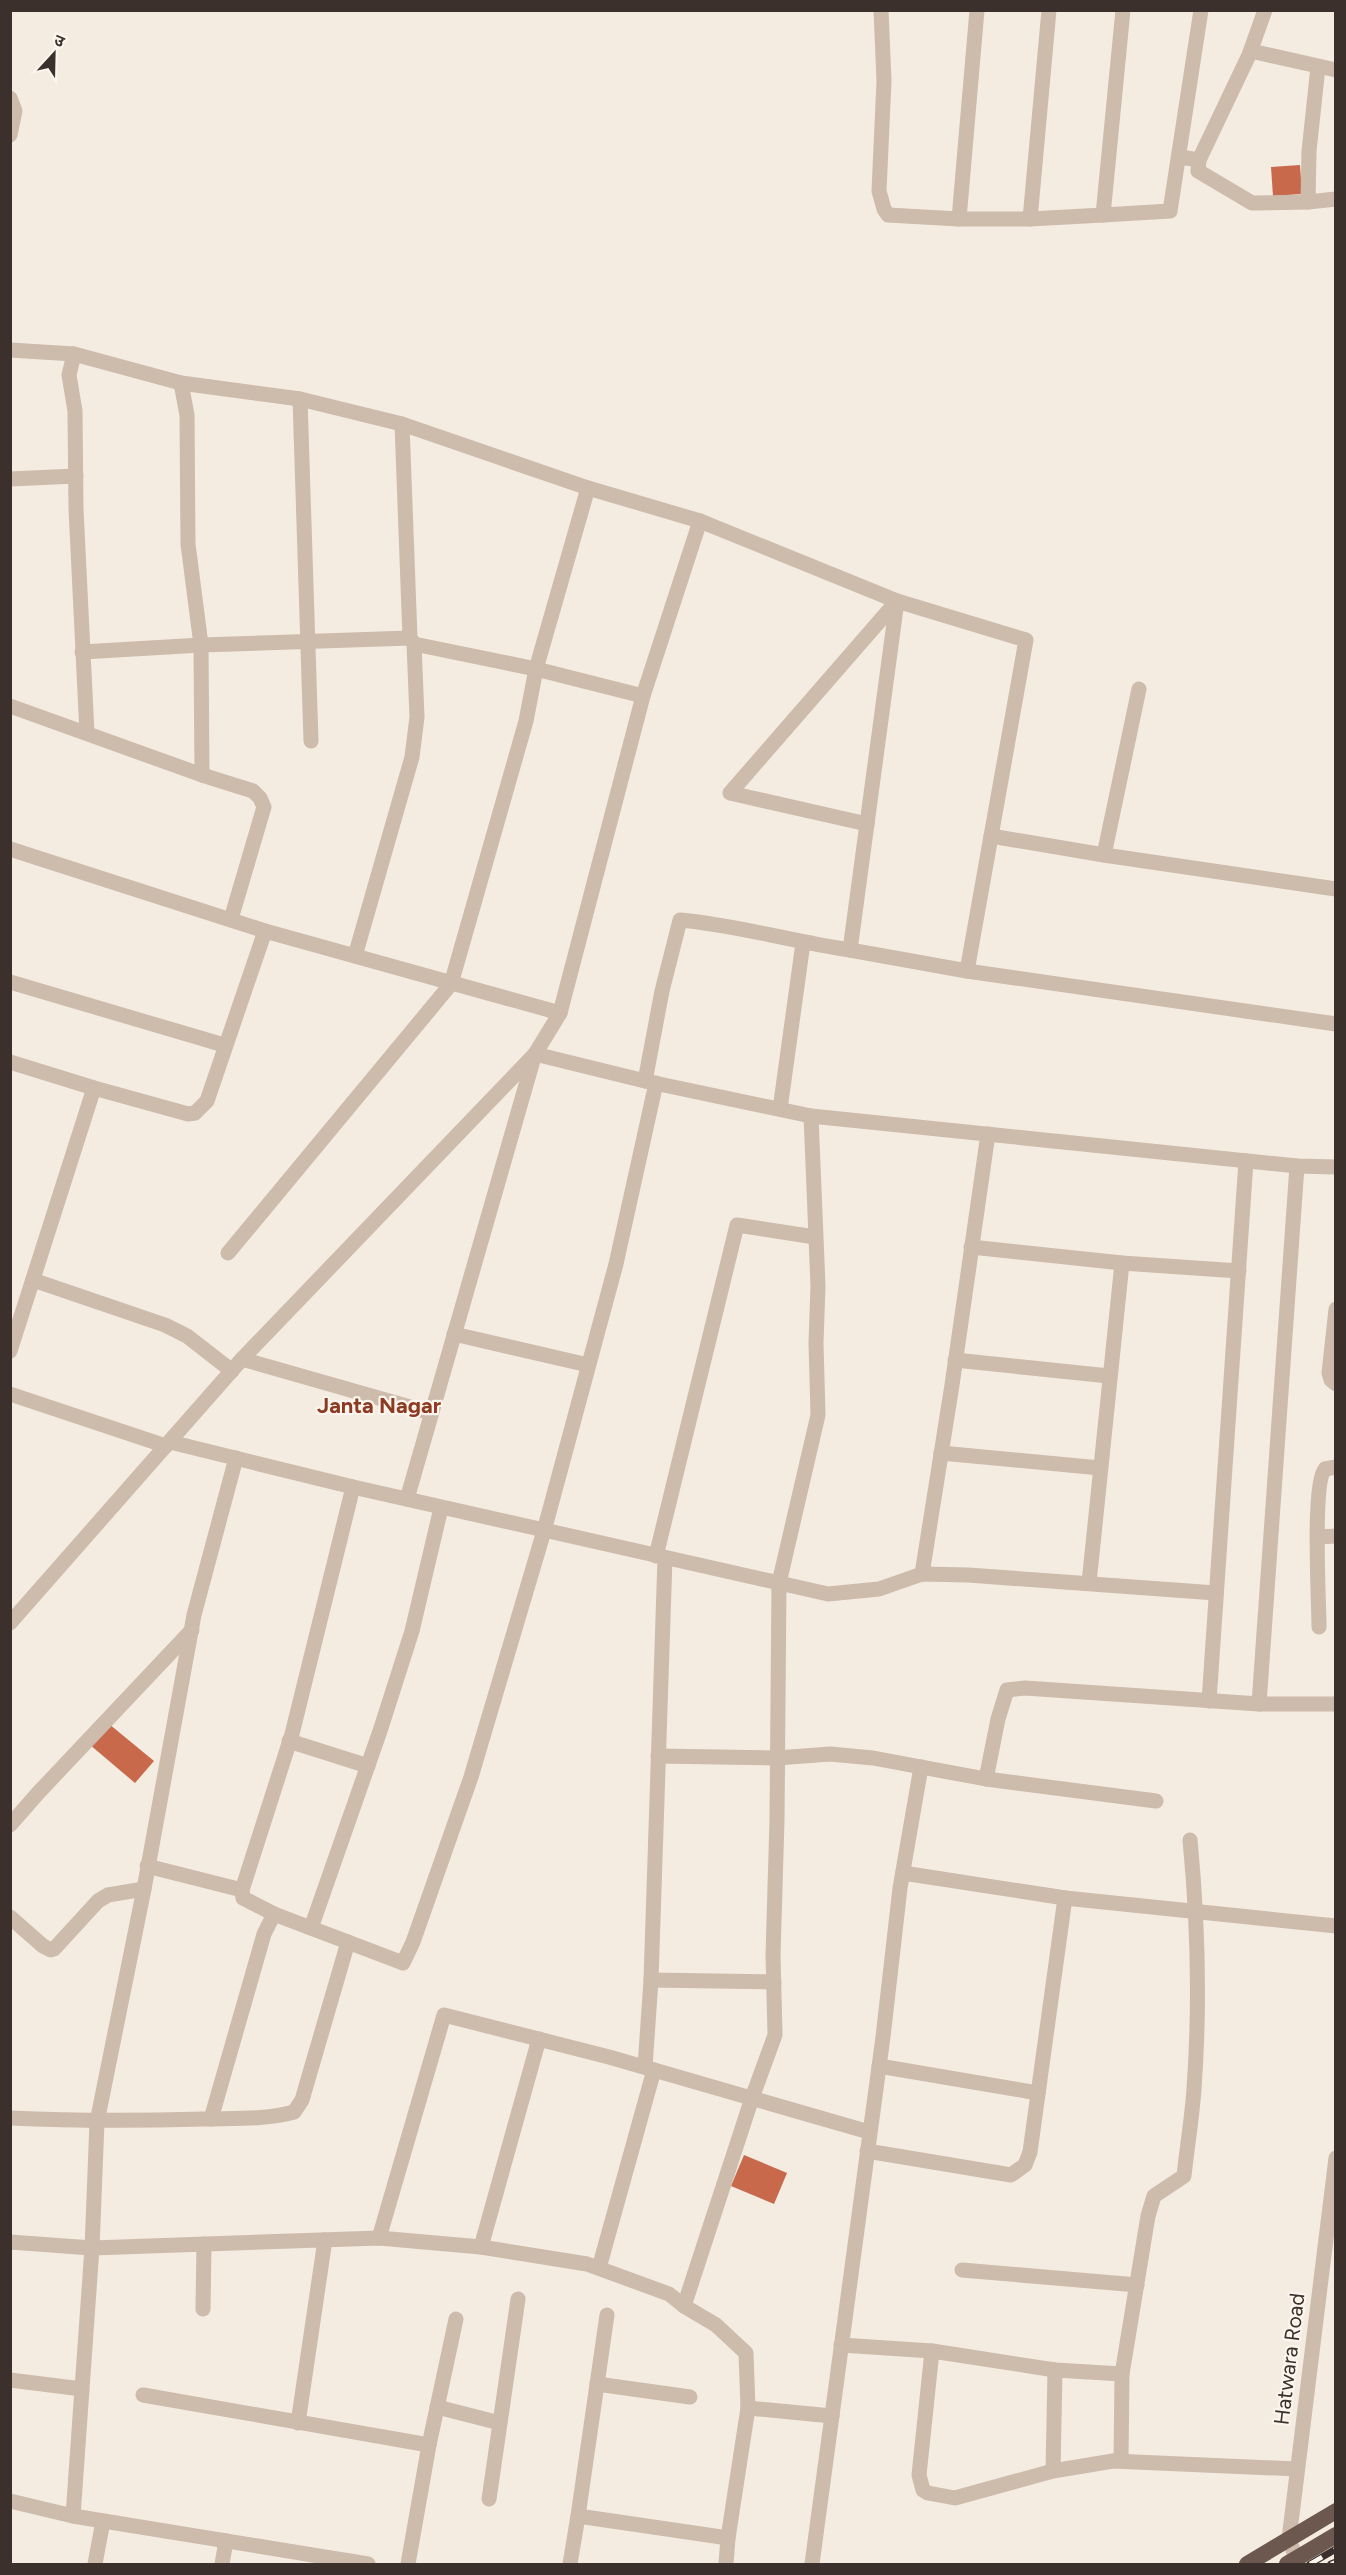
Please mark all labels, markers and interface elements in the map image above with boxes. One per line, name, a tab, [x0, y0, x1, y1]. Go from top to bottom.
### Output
north arrow	[24, 24, 84, 84]
text: उ	[52, 30, 68, 51]
district label: Janta Nagar	[317, 1392, 442, 1419]
street label: Hatwara Road	[1269, 2292, 1309, 2426]

